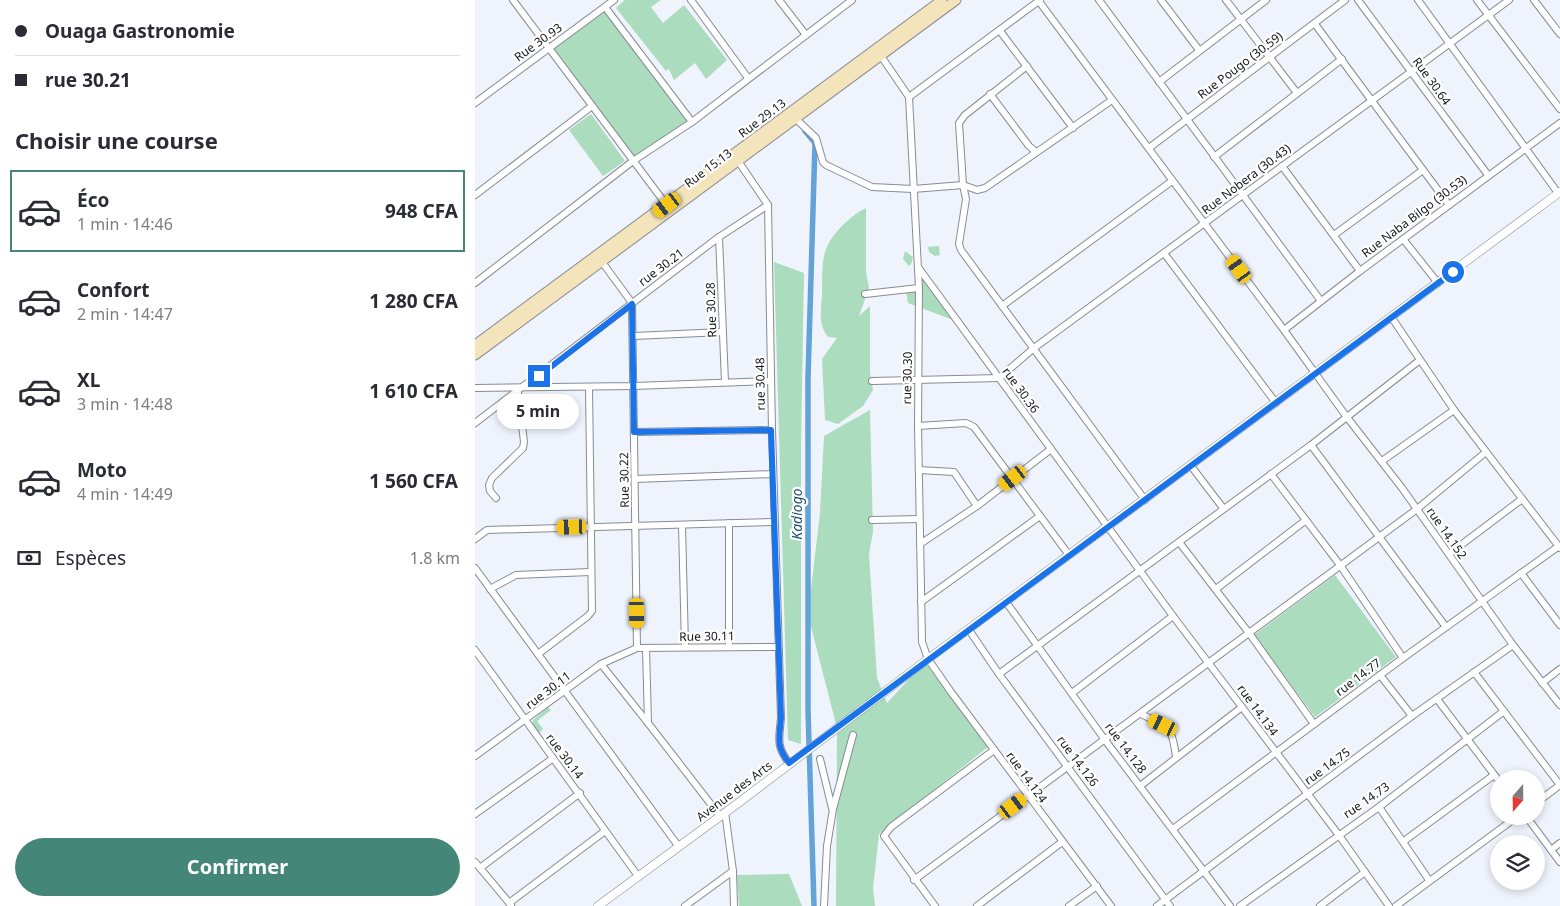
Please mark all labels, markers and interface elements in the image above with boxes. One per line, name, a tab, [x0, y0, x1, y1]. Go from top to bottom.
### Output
text: Ouaga Gastronomie	[45, 18, 235, 44]
street label: Rue 30.93	[511, 19, 566, 65]
street label: Rue Pougo (30.59)	[1194, 27, 1286, 103]
street label: Rue 30.64	[1409, 54, 1455, 109]
text: rue 30.21	[45, 67, 131, 93]
street label: Rue 29.13	[735, 94, 789, 141]
text: Choisir une course	[15, 125, 218, 155]
street label: Rue Nobera (30.43)	[1198, 140, 1294, 218]
street label: Rue 15.13	[681, 144, 735, 191]
street label: Rue Naba Bilgo (30.53)	[1358, 171, 1470, 261]
text: Éco	[77, 187, 109, 213]
icon: car	[17, 189, 62, 234]
car	[650, 190, 683, 220]
text: 948 CFA	[385, 198, 458, 224]
text: 1 min · 14:46	[77, 213, 173, 235]
street label: rue 30.21	[635, 244, 687, 290]
car	[1224, 252, 1253, 286]
route start	[1442, 261, 1464, 283]
text: Confort	[77, 277, 149, 303]
icon: car	[17, 279, 62, 324]
street label: Rue 30.28	[702, 282, 720, 338]
text: 1 280 CFA	[369, 288, 458, 314]
text: 2 min · 14:47	[77, 303, 173, 325]
street label: rue 30.30	[898, 351, 916, 405]
street label: rue 30.48	[751, 357, 769, 411]
street label: rue 30.36	[999, 364, 1044, 417]
route end	[528, 365, 550, 387]
text: XL	[77, 367, 100, 393]
icon: car	[17, 369, 62, 414]
text: 1 610 CFA	[369, 378, 458, 404]
text: 3 min · 14:48	[77, 393, 173, 415]
callout: 5 min	[498, 394, 580, 428]
text: 5 min	[516, 400, 560, 422]
street label: Rue 30.22	[615, 452, 633, 508]
text: Moto	[77, 457, 127, 483]
icon: car	[17, 459, 62, 504]
car	[996, 463, 1029, 493]
text: 1 560 CFA	[369, 468, 458, 494]
text: 4 min · 14:49	[77, 483, 173, 505]
water label: Kadiogo	[787, 488, 806, 540]
street label: rue 14.152	[1423, 504, 1471, 562]
car	[556, 519, 587, 535]
icon: cash	[15, 544, 43, 572]
text: Espèces	[55, 545, 126, 571]
text: 1.8 km	[410, 547, 460, 569]
car	[629, 598, 644, 628]
street label: Rue 30.11	[679, 627, 735, 645]
street label: rue 14.77	[1332, 654, 1384, 700]
street label: rue 30.11	[522, 667, 574, 713]
street label: rue 14.134	[1234, 681, 1283, 739]
car	[1146, 712, 1179, 738]
street label: rue 14.128	[1101, 719, 1151, 777]
street label: rue 30.14	[542, 730, 588, 782]
street label: rue 14.126	[1053, 732, 1103, 790]
street label: rue 14.75	[1301, 743, 1354, 788]
street label: rue 14.124	[1003, 748, 1052, 806]
street label: Avenue des Arts	[693, 757, 776, 825]
north arrow	[1490, 770, 1545, 825]
map controls	[1490, 770, 1545, 890]
street label: rue 14.73	[1339, 778, 1393, 822]
car	[996, 791, 1029, 821]
button: layers	[1490, 835, 1545, 890]
button: Confirmer	[15, 838, 460, 896]

